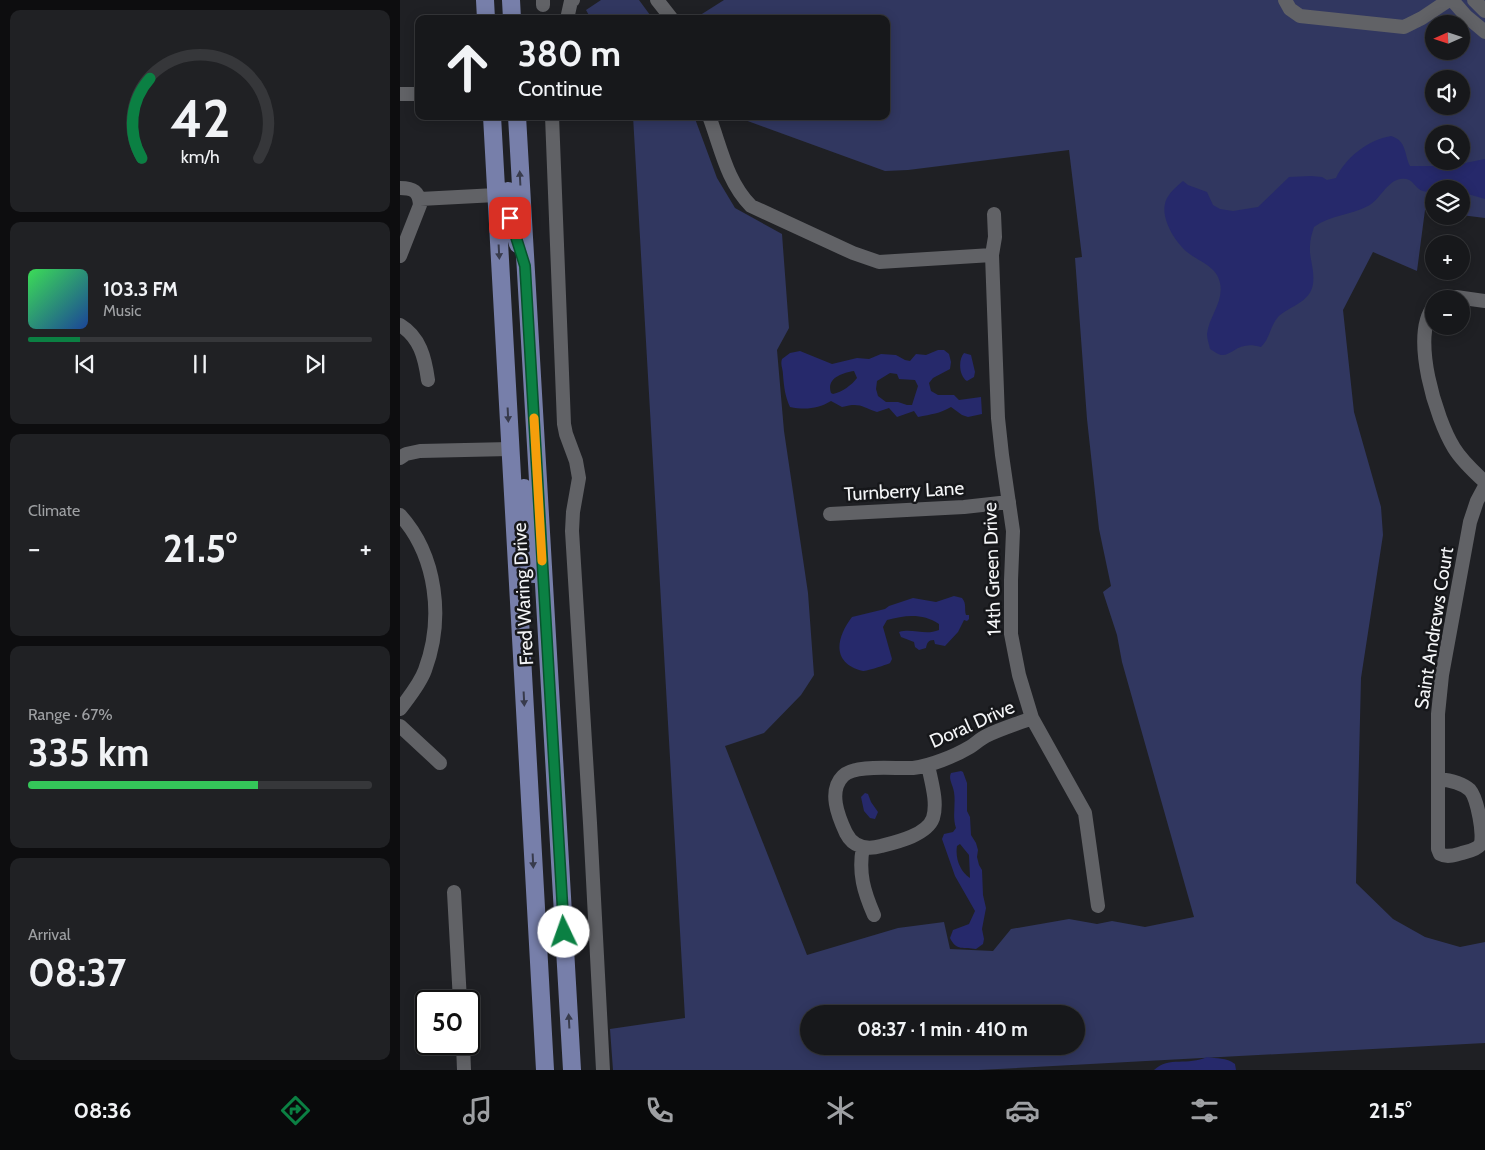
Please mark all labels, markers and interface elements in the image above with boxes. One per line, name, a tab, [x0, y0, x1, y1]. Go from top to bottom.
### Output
north arrow	[1425, 15, 1470, 60]
map controls	[1425, 15, 1470, 335]
text: 380 m	[518, 32, 621, 75]
icon: ahead	[435, 35, 500, 100]
button: sound	[1425, 70, 1470, 115]
text: Continue	[518, 75, 603, 102]
text: 42	[170, 87, 230, 150]
button: search	[1425, 125, 1470, 170]
text: km/h	[180, 146, 220, 167]
one-way arrow	[516, 169, 524, 185]
button: layers	[1425, 180, 1470, 225]
pin	[489, 197, 531, 239]
icon: arrive	[496, 204, 524, 232]
button: +	[1425, 235, 1470, 280]
one-way arrow	[496, 245, 504, 261]
text: 103.3 FM	[103, 278, 178, 301]
button: −	[1425, 290, 1470, 335]
text: Music	[103, 301, 141, 320]
icon: previous	[71, 350, 99, 378]
icon: pause	[186, 350, 214, 378]
icon: next	[301, 350, 329, 378]
one-way arrow	[505, 407, 513, 423]
street label: Turnberry Lane	[843, 476, 965, 506]
text: Climate	[28, 501, 80, 520]
street label: 14th Green Drive	[978, 502, 1006, 636]
street label: Fred Waring Drive	[508, 522, 538, 666]
text: 21.5°	[163, 525, 237, 572]
text: −	[28, 531, 40, 565]
text: +	[360, 531, 372, 565]
street label: Saint Andrews Court	[1410, 545, 1458, 711]
one-way arrow	[521, 691, 529, 707]
street label: Doral Drive	[926, 695, 1018, 753]
text: Range · 67%	[28, 705, 113, 724]
text: 335 km	[28, 729, 149, 776]
one-way arrow	[530, 854, 538, 870]
position arrow	[537, 905, 589, 957]
text: Arrival	[28, 925, 71, 944]
text: 08:37	[28, 949, 126, 996]
speed limit sign: 50	[415, 990, 480, 1055]
one-way arrow	[564, 1013, 572, 1029]
text: 08:37 · 1 min · 410 m	[857, 1018, 1028, 1041]
icon: directions	[278, 1093, 313, 1128]
icon: music	[460, 1093, 495, 1128]
icon: phone	[642, 1093, 677, 1128]
icon: climate	[823, 1093, 858, 1128]
icon: car	[1005, 1093, 1040, 1128]
icon: filters	[1187, 1093, 1222, 1128]
text: 08:36	[73, 1097, 131, 1124]
text: 21.5°	[1369, 1097, 1412, 1124]

